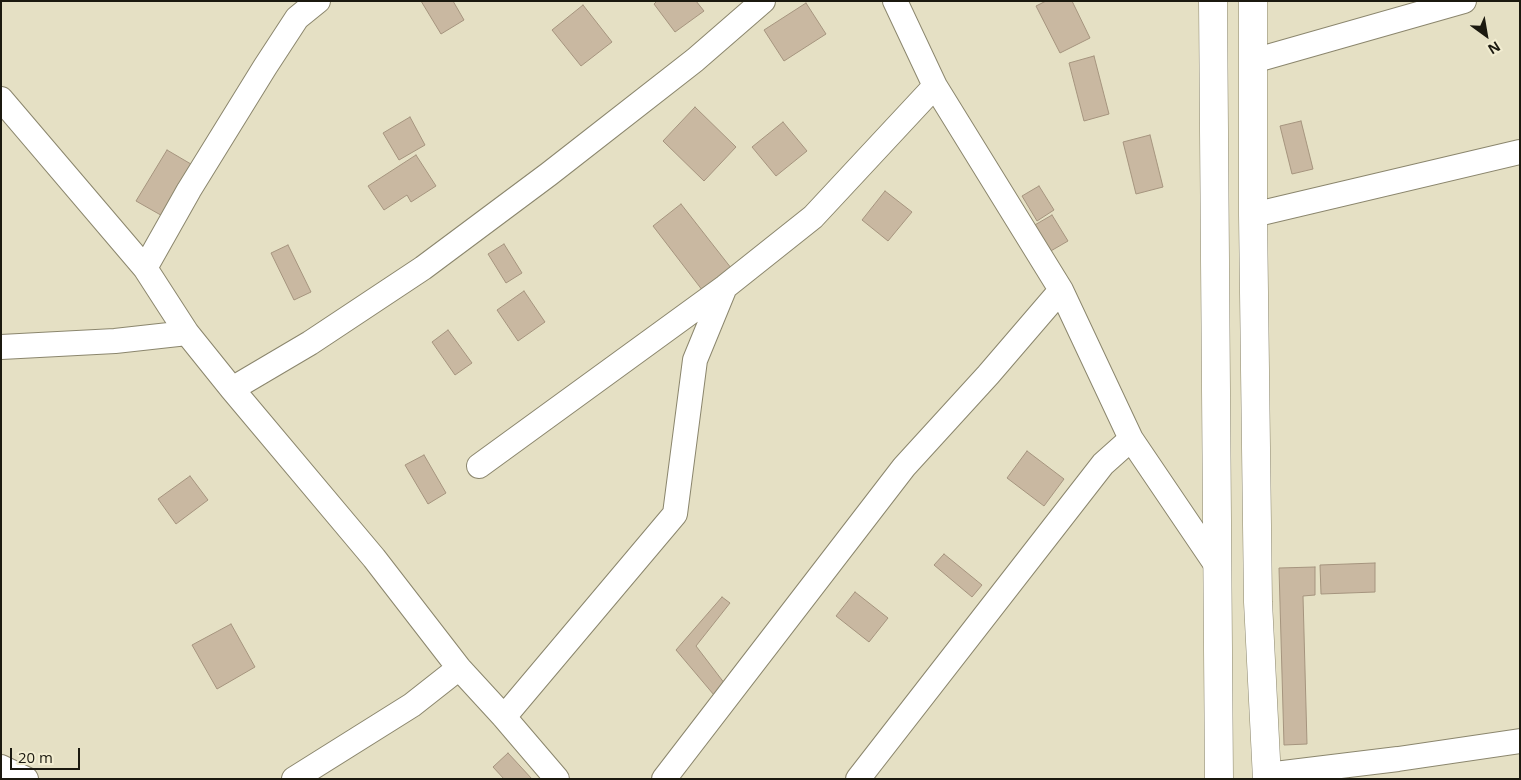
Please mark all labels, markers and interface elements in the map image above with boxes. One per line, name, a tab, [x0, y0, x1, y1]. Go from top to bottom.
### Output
north arrow	[1461, 10, 1511, 60]
text: N	[1484, 37, 1504, 59]
scale bar	[12, 738, 82, 770]
text: 20 m	[18, 747, 53, 767]

